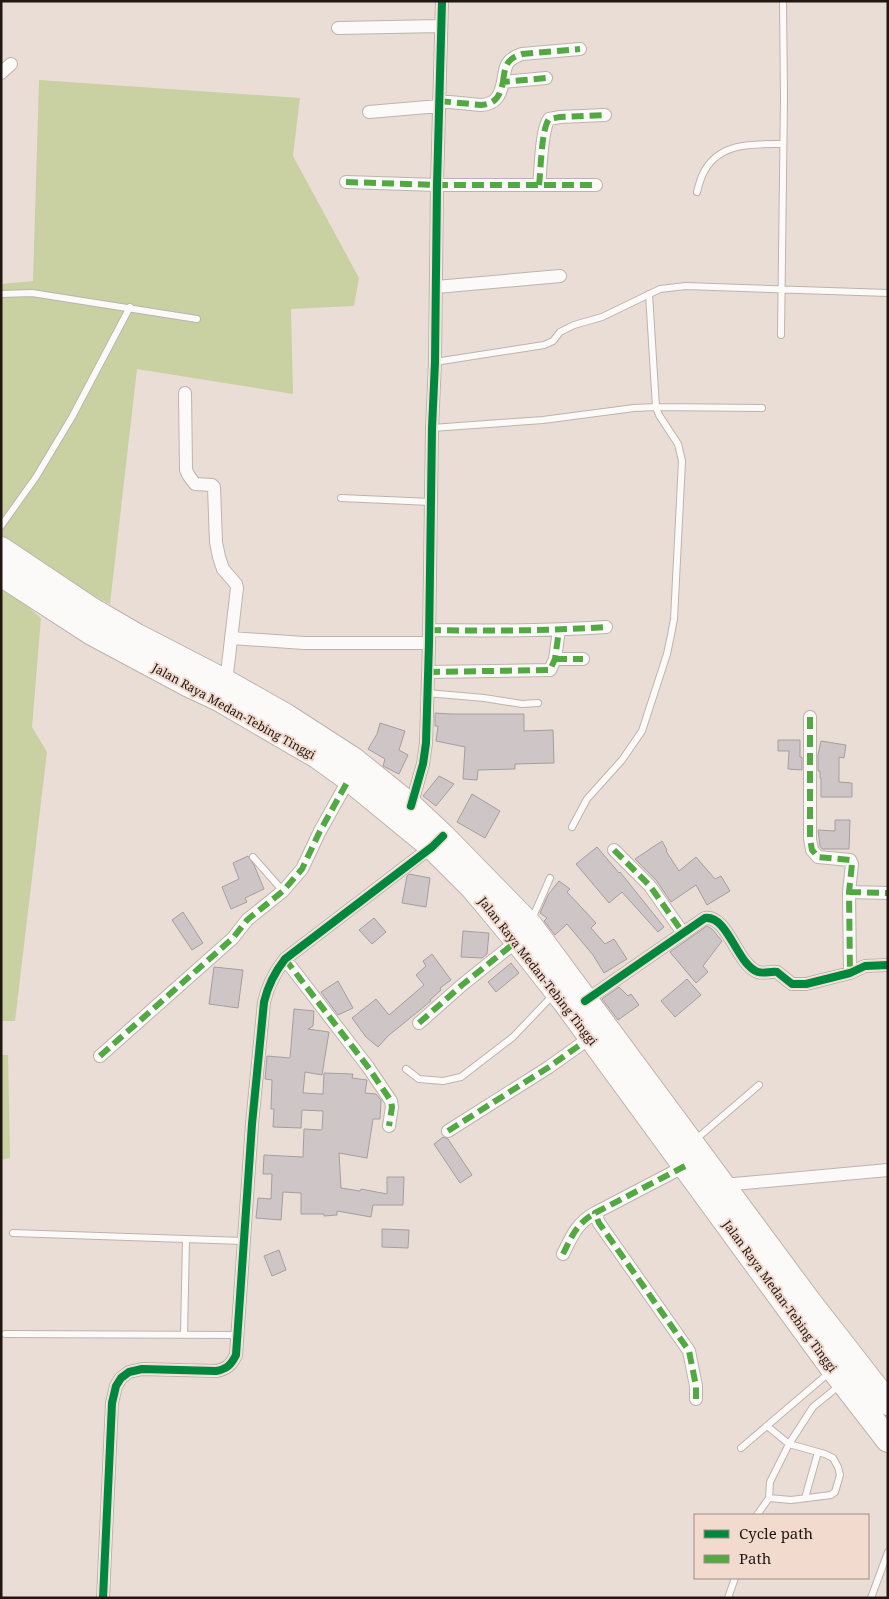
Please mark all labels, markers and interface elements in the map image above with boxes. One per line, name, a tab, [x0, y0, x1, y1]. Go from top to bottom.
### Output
street label: Jalan Raya Medan-Tebing Tinggi	[149, 658, 319, 763]
street label: Jalan Raya Medan-Tebing Tinggi	[474, 892, 601, 1049]
street label: Jalan Raya Medan-Tebing Tinggi	[718, 1216, 841, 1376]
legend	[694, 1514, 869, 1579]
text: Cycle path	[739, 1523, 814, 1543]
text: Path	[739, 1548, 772, 1568]

